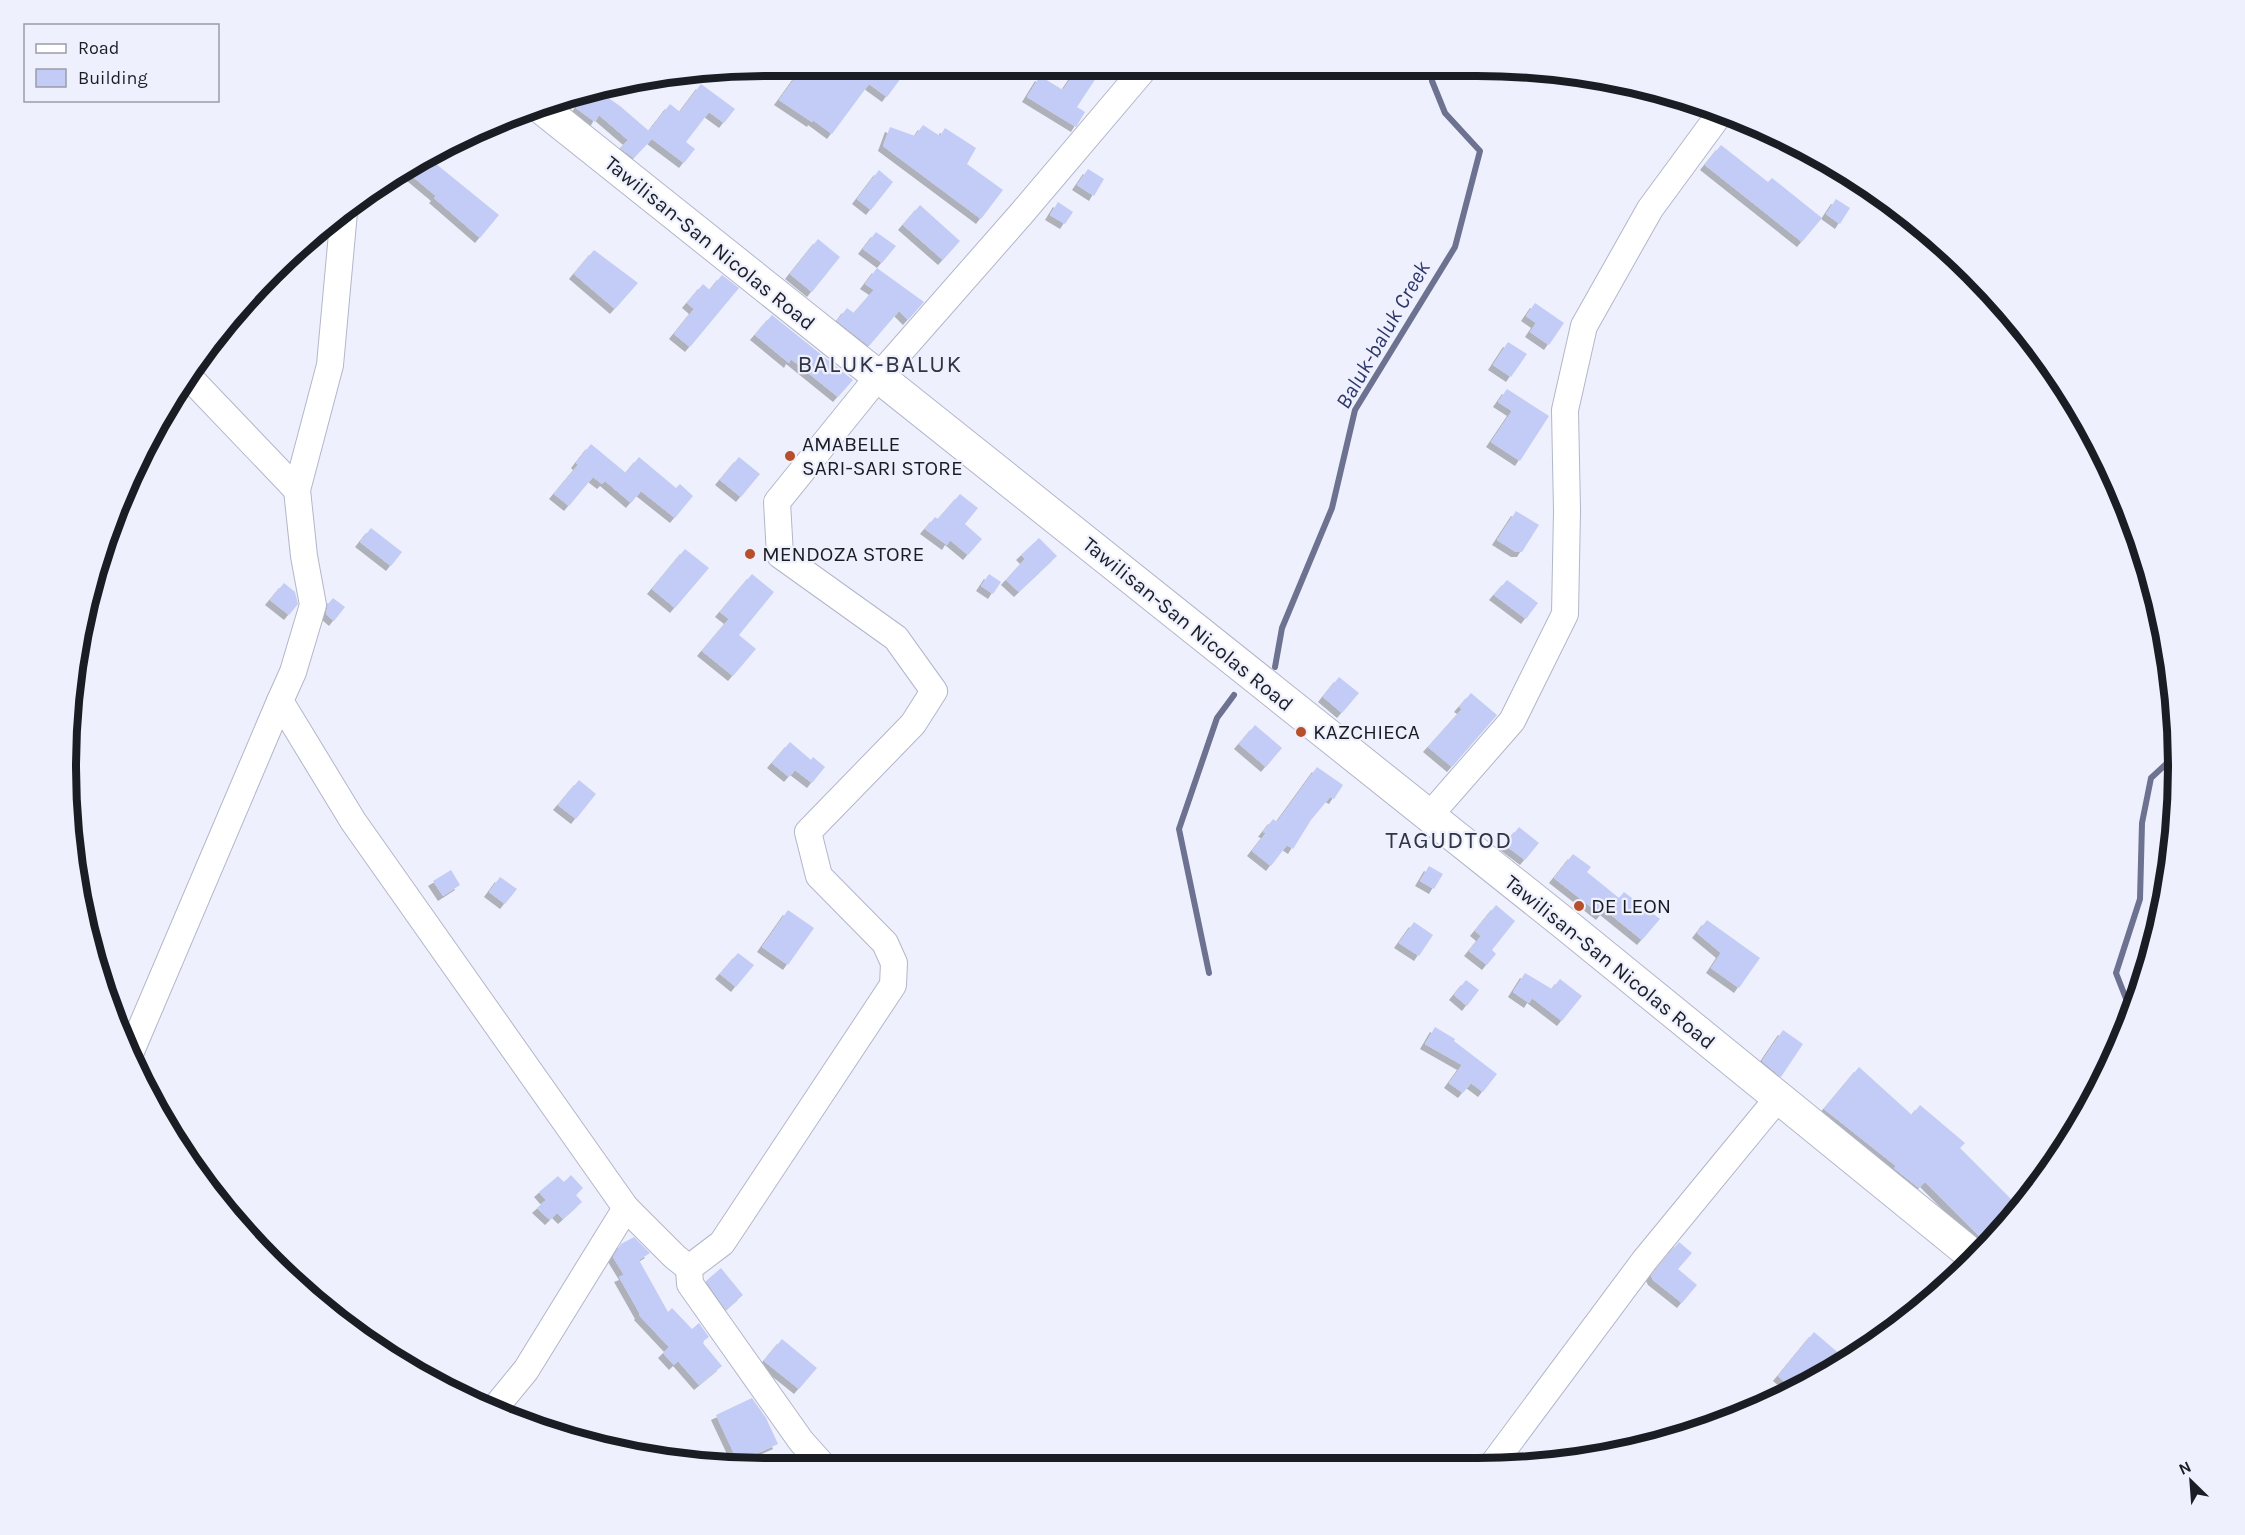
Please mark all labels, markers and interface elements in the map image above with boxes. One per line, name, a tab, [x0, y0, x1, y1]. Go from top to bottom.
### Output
legend	[24, 24, 219, 102]
text: Road	[78, 37, 119, 59]
text: Building	[78, 67, 148, 89]
street label: Tawilisan-San Nicolas Road	[600, 151, 820, 335]
water label: Baluk-baluk Creek	[1330, 256, 1436, 414]
district label: BALUK-BALUK	[797, 350, 963, 378]
place label: AMABELLE SARI-SARI STORE	[802, 432, 963, 480]
marker: AMABELLE SARI-SARI STORE	[783, 449, 797, 463]
street label: Tawilisan-San Nicolas Road	[1078, 532, 1298, 716]
place label: MENDOZA STORE	[762, 542, 924, 566]
marker: MENDOZA STORE	[743, 547, 757, 561]
place label: KAZCHIECA	[1313, 720, 1420, 744]
marker: KAZCHIECA	[1294, 725, 1308, 739]
district label: TAGUDTOD	[1385, 826, 1513, 854]
street label: Tawilisan-San Nicolas Road	[1500, 870, 1720, 1054]
place label: DE LEON	[1591, 894, 1671, 918]
marker: DE LEON	[1572, 899, 1586, 913]
north arrow	[2161, 1451, 2221, 1511]
text: N	[2176, 1457, 2194, 1479]

